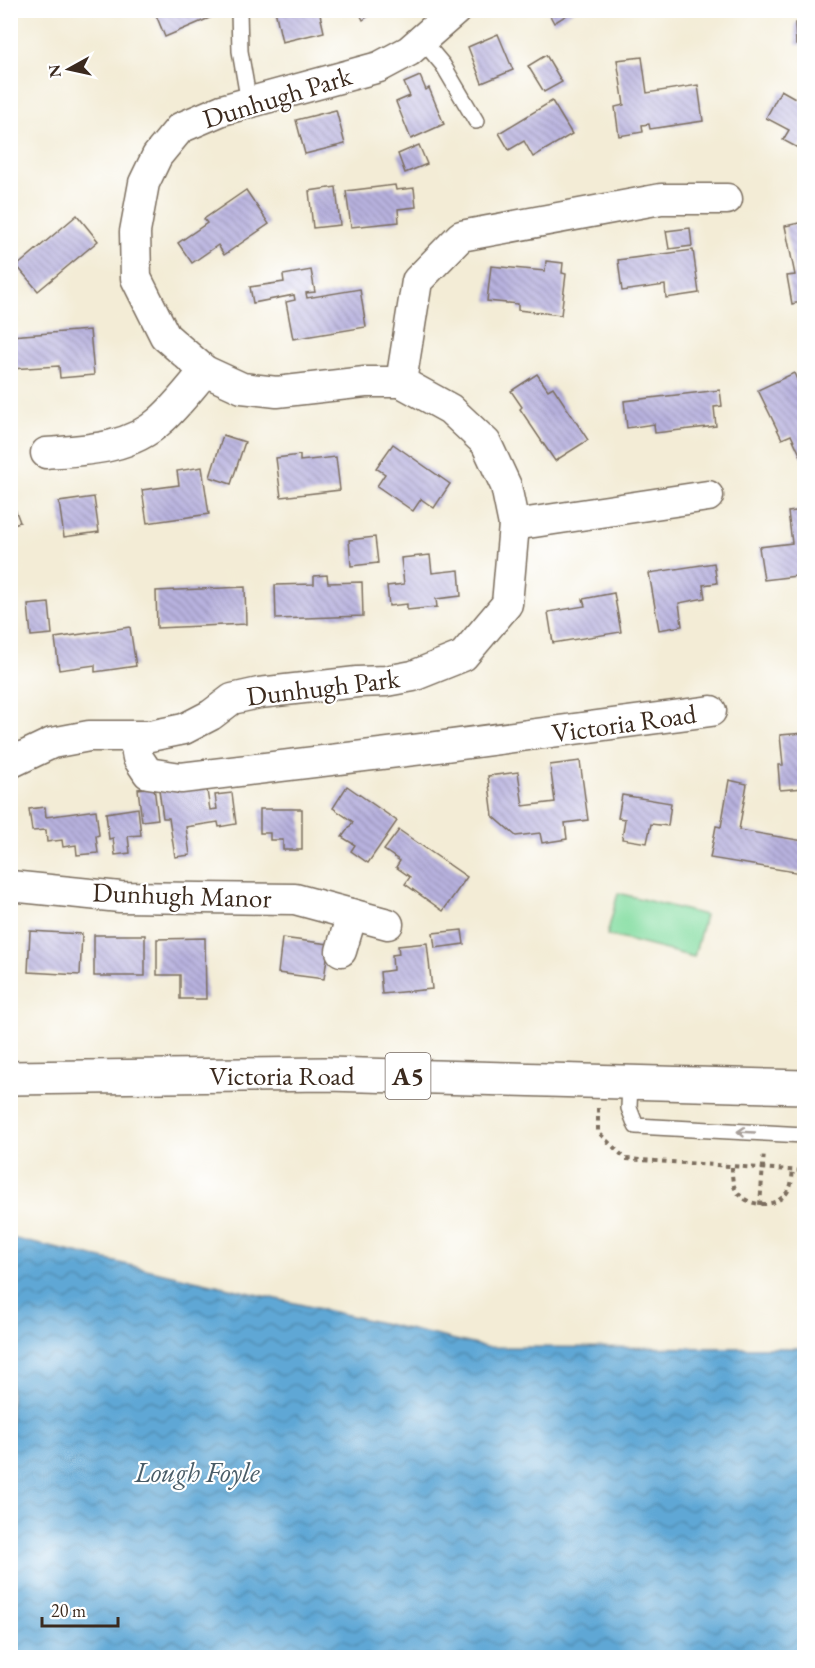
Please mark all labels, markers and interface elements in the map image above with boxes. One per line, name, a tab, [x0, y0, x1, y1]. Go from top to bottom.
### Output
north arrow	[39, 39, 99, 99]
street label: Dunhugh Park	[198, 58, 356, 136]
text: N	[43, 63, 66, 79]
street label: Dunhugh Park	[244, 660, 402, 714]
street label: Victoria Road	[550, 696, 699, 750]
street label: Dunhugh Manor	[92, 874, 272, 916]
road number: A5	[386, 1053, 430, 1099]
street label: Victoria Road	[209, 1058, 355, 1093]
one-way arrow	[737, 1127, 757, 1138]
water label: Lough Foyle	[133, 1454, 260, 1490]
scale bar	[42, 1590, 118, 1628]
text: 20 m	[51, 1599, 86, 1622]

